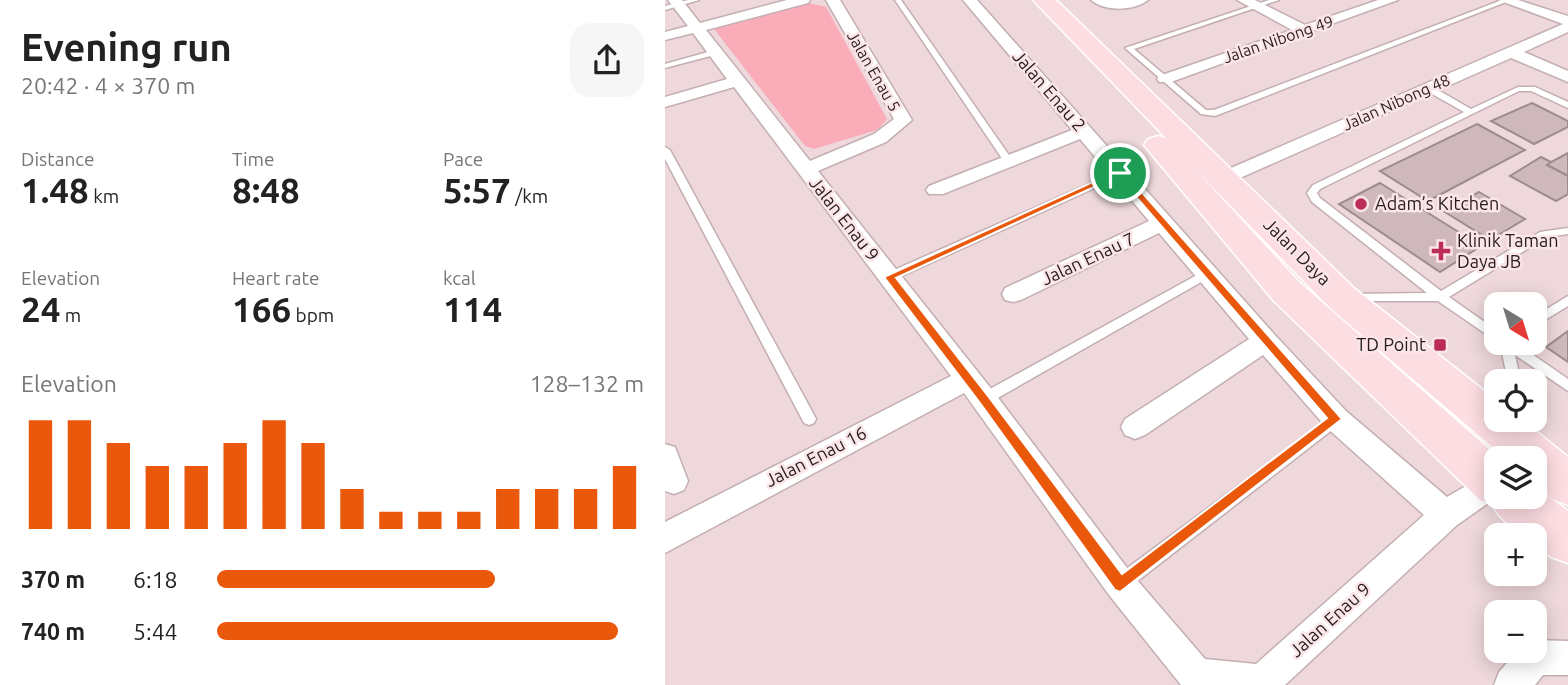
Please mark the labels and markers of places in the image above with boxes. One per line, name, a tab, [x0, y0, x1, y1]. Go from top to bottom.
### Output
pin	[1090, 143, 1150, 203]
place label: Adam’s Kitchen	[1375, 193, 1499, 213]
marker: Adam’s Kitchen	[1353, 196, 1369, 212]
place label: Klinik Taman Daya JB	[1457, 230, 1559, 271]
marker: Klinik Taman Daya JB	[1431, 241, 1451, 261]
place label: TD Point	[1356, 334, 1426, 354]
marker: TD Point	[1432, 337, 1448, 353]

